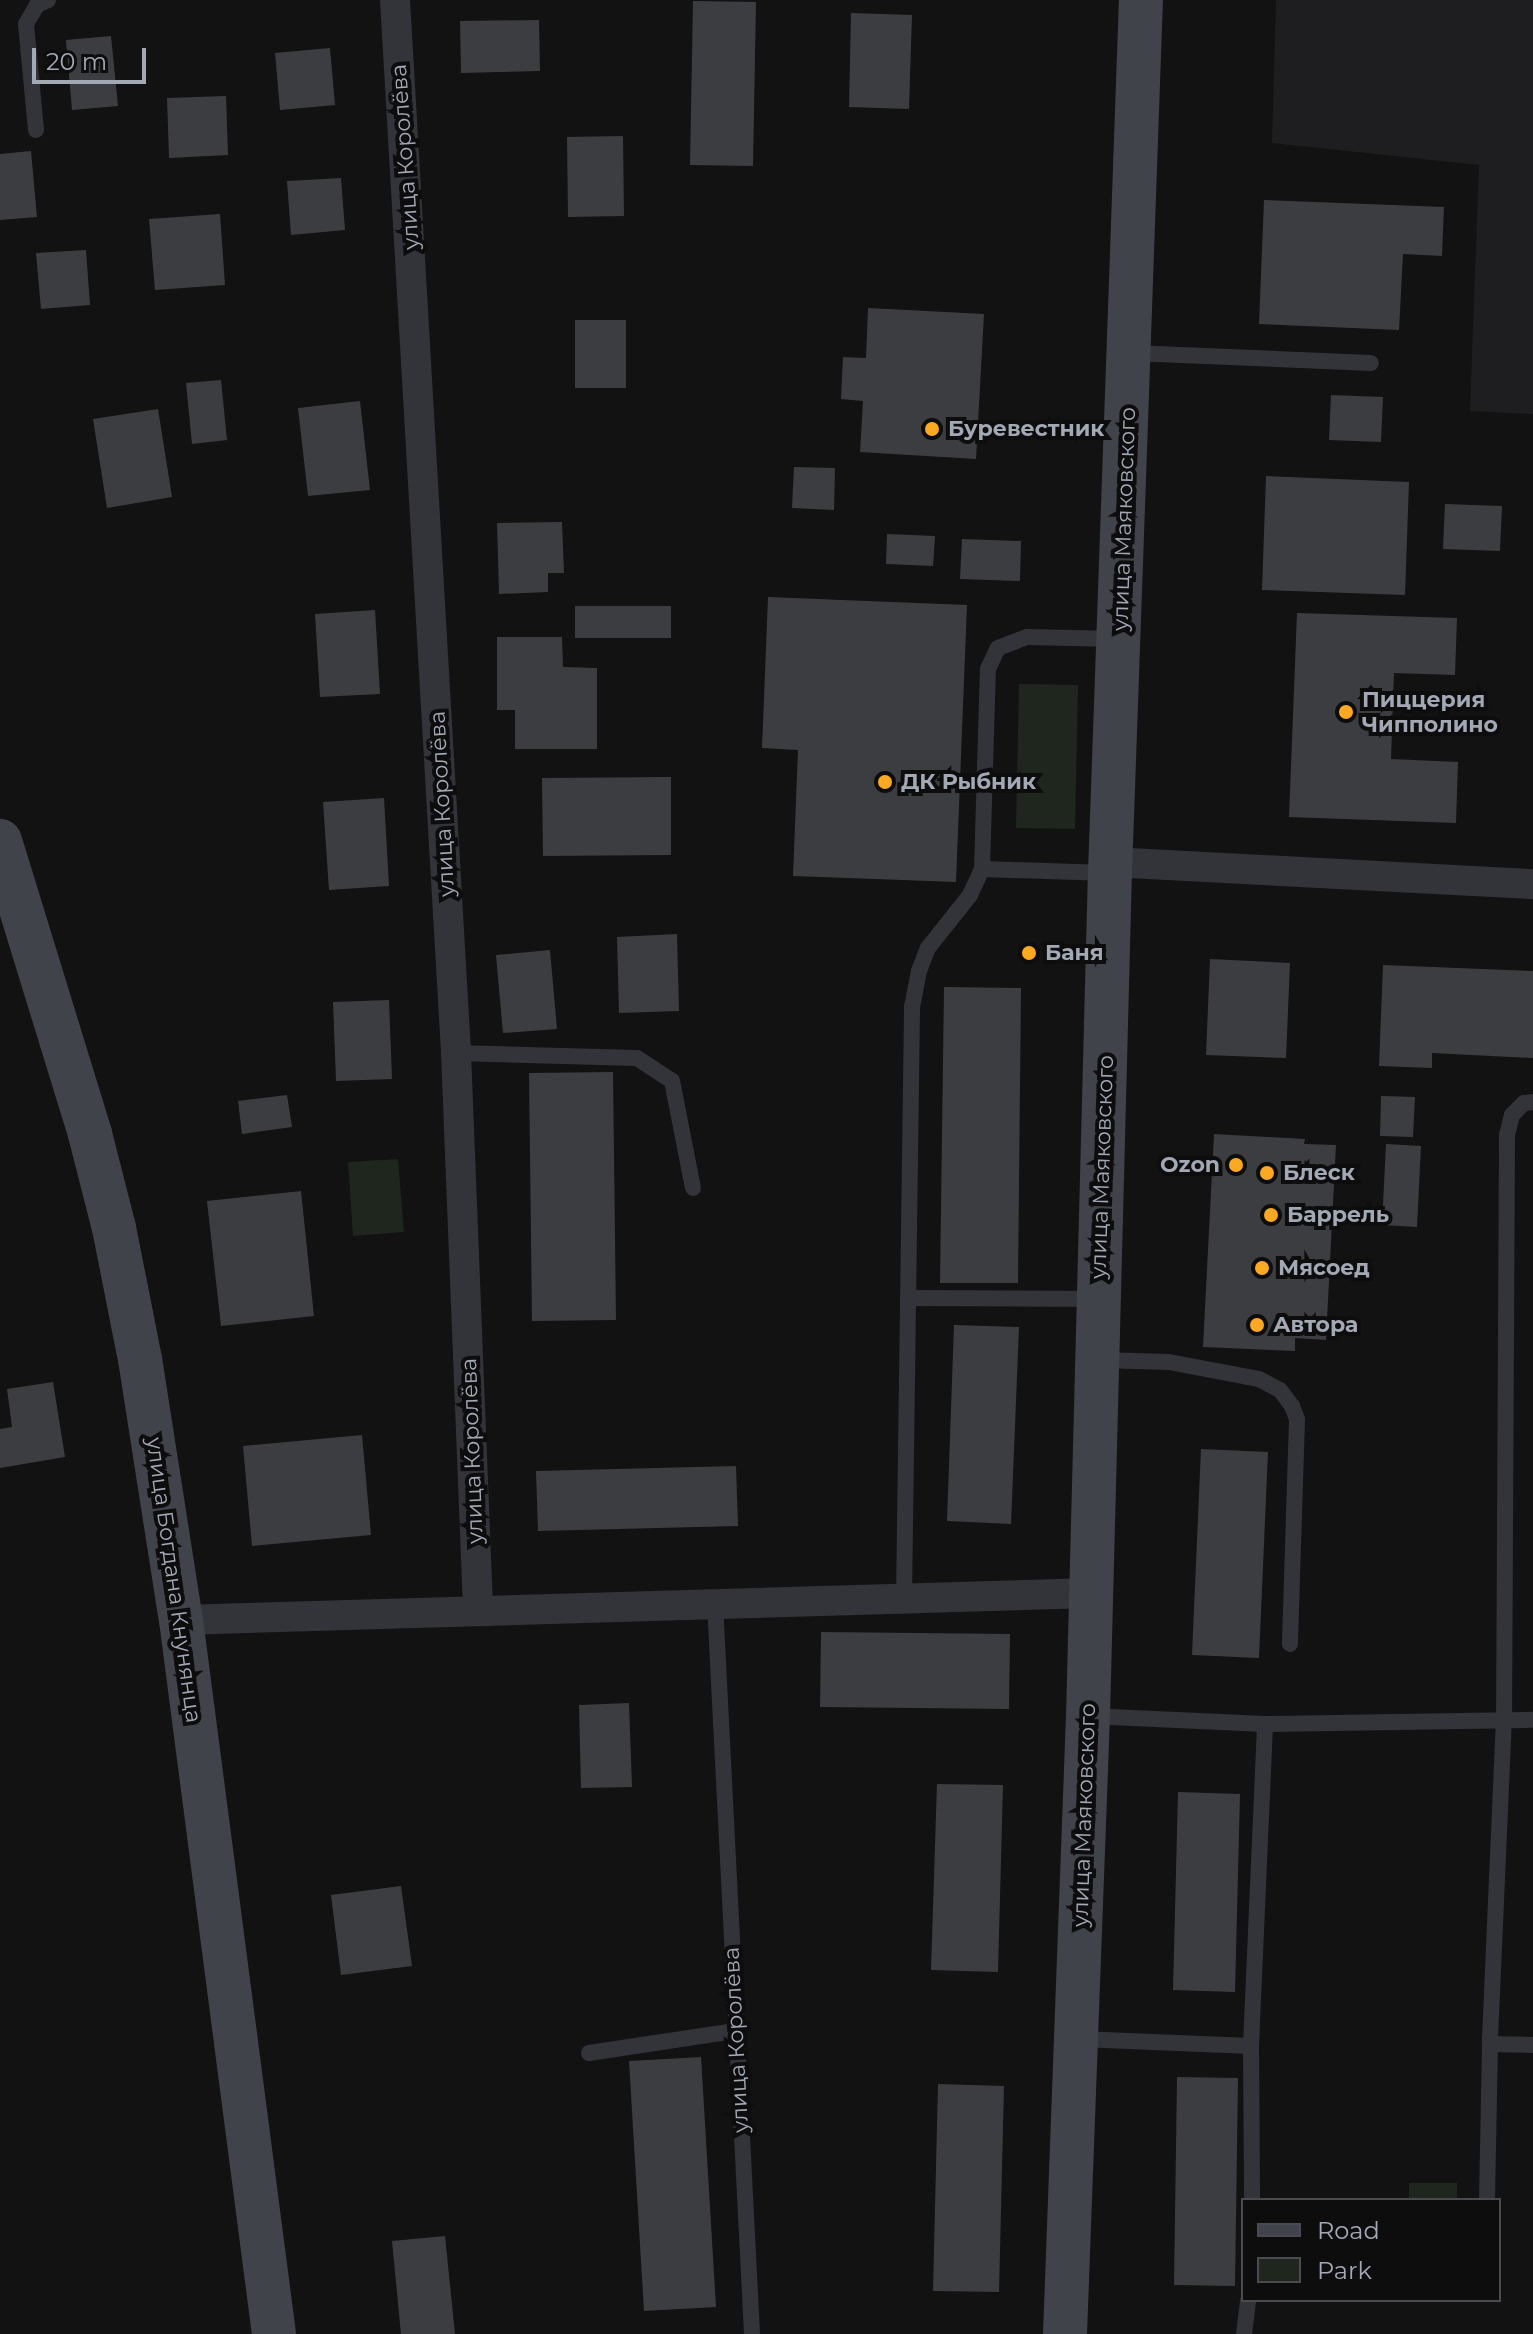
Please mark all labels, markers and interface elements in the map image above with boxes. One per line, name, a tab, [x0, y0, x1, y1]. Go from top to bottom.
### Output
scale bar	[36, 32, 150, 82]
text: 20 m	[46, 47, 107, 76]
street label: улица Королёва	[385, 63, 425, 251]
street label: улица Маяковского	[1107, 406, 1141, 632]
place label: Буревестник	[948, 416, 1104, 442]
marker: Буревестник	[923, 420, 941, 438]
place label: Пиццерия Чипполино	[1362, 686, 1498, 738]
marker: Пиццерия Чипполино	[1337, 703, 1355, 721]
street label: улица Королёва	[424, 710, 460, 898]
place label: ДК Рыбник	[901, 769, 1036, 795]
marker: ДК Рыбник	[876, 773, 894, 791]
place label: Баня	[1045, 940, 1104, 966]
marker: Баня	[1020, 944, 1038, 962]
street label: улица Маяковского	[1085, 1054, 1119, 1280]
place label: Ozon	[1160, 1152, 1220, 1178]
marker: Ozon	[1227, 1156, 1245, 1174]
place label: Блеск	[1283, 1160, 1355, 1186]
marker: Блеск	[1258, 1164, 1276, 1182]
place label: Баррель	[1287, 1202, 1389, 1228]
marker: Баррель	[1262, 1206, 1280, 1224]
place label: Мясоед	[1278, 1255, 1370, 1281]
marker: Мясоед	[1253, 1259, 1271, 1277]
place label: Автора	[1273, 1312, 1358, 1338]
marker: Автора	[1248, 1316, 1266, 1334]
street label: улица Королёва	[456, 1358, 488, 1544]
street label: улица Богдана Кнунянца	[141, 1436, 207, 1724]
street label: улица Маяковского	[1067, 1702, 1101, 1928]
street label: улица Королёва	[718, 1946, 754, 2134]
legend	[1241, 2198, 1501, 2302]
text: Road	[1317, 2216, 1380, 2245]
text: Park	[1317, 2256, 1372, 2285]

